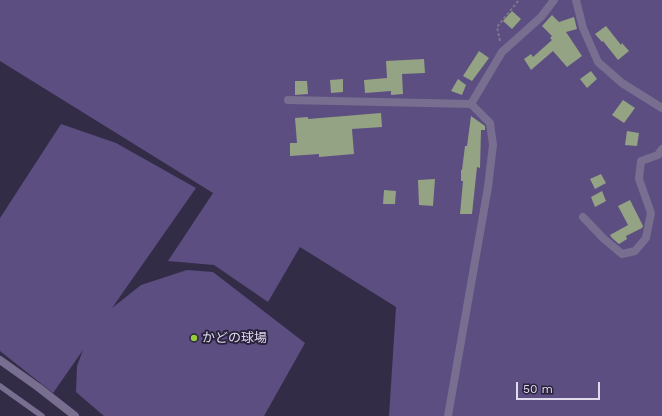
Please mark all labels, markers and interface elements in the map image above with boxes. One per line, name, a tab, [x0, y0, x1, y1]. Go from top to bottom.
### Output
place label: かどの球場	[202, 330, 267, 346]
marker: かどの球場	[189, 333, 199, 343]
scale bar	[518, 374, 602, 400]
text: 50 m	[523, 382, 553, 396]

